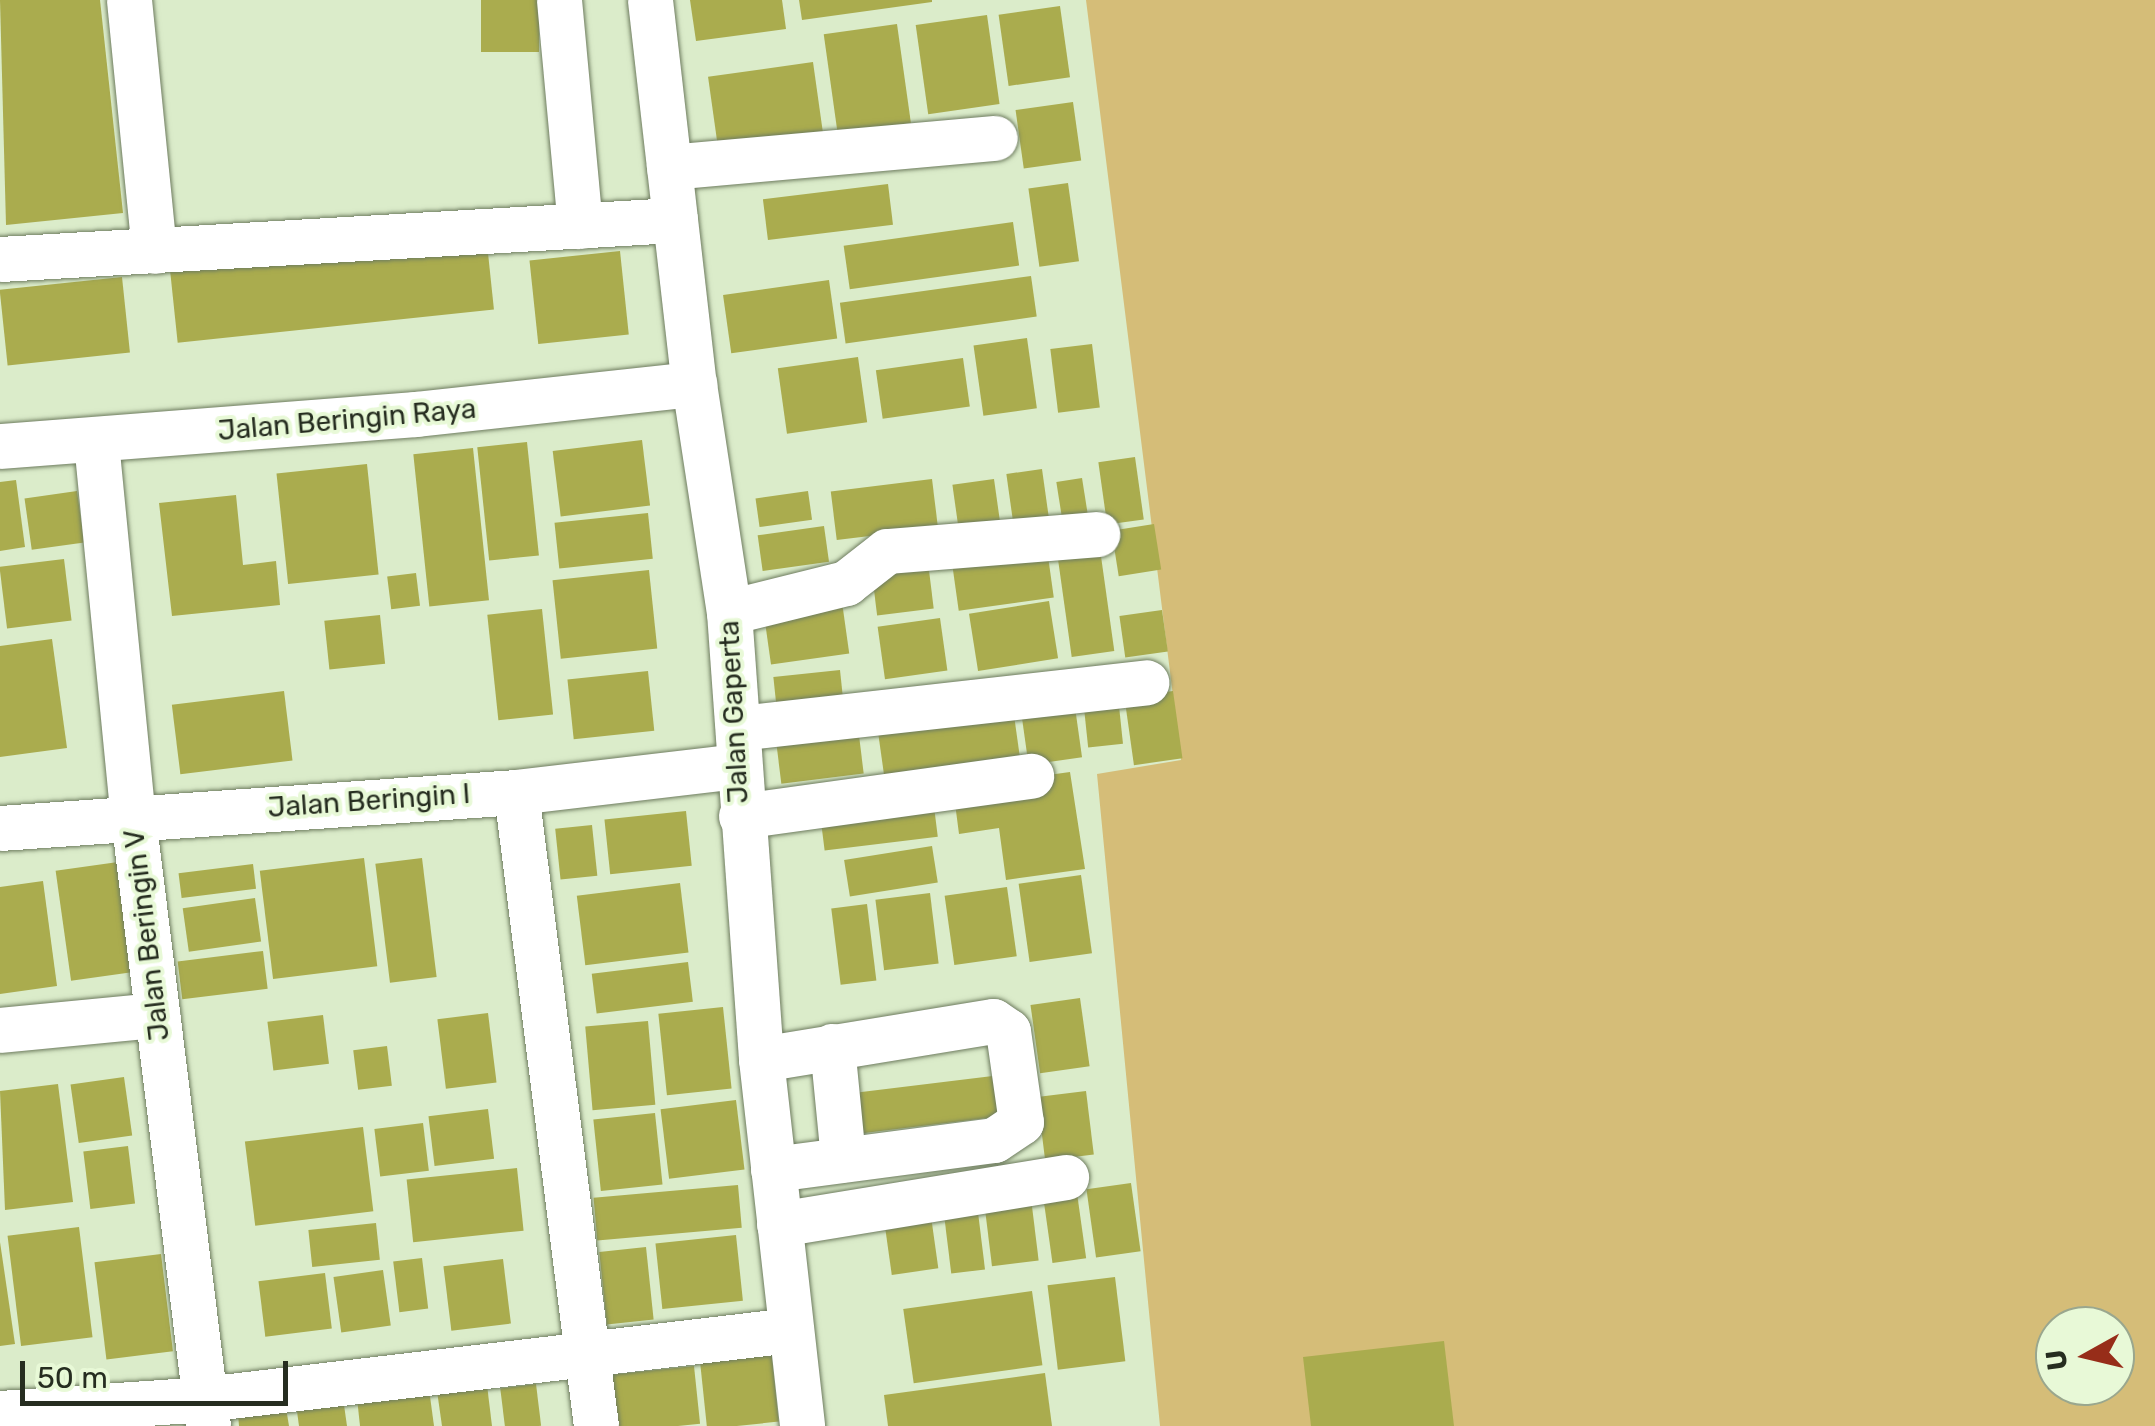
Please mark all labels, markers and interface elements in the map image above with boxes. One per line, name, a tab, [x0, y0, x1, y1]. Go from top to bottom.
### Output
street label: Jalan Beringin Raya	[216, 392, 478, 448]
street label: Jalan Gaperta	[712, 620, 756, 804]
street label: Jalan Beringin I	[267, 777, 471, 825]
street label: Jalan Beringin V	[117, 827, 177, 1043]
north arrow	[2035, 1306, 2135, 1406]
scale bar	[25, 1341, 292, 1403]
text: U	[2039, 1348, 2075, 1372]
text: 50 m	[37, 1360, 108, 1396]

